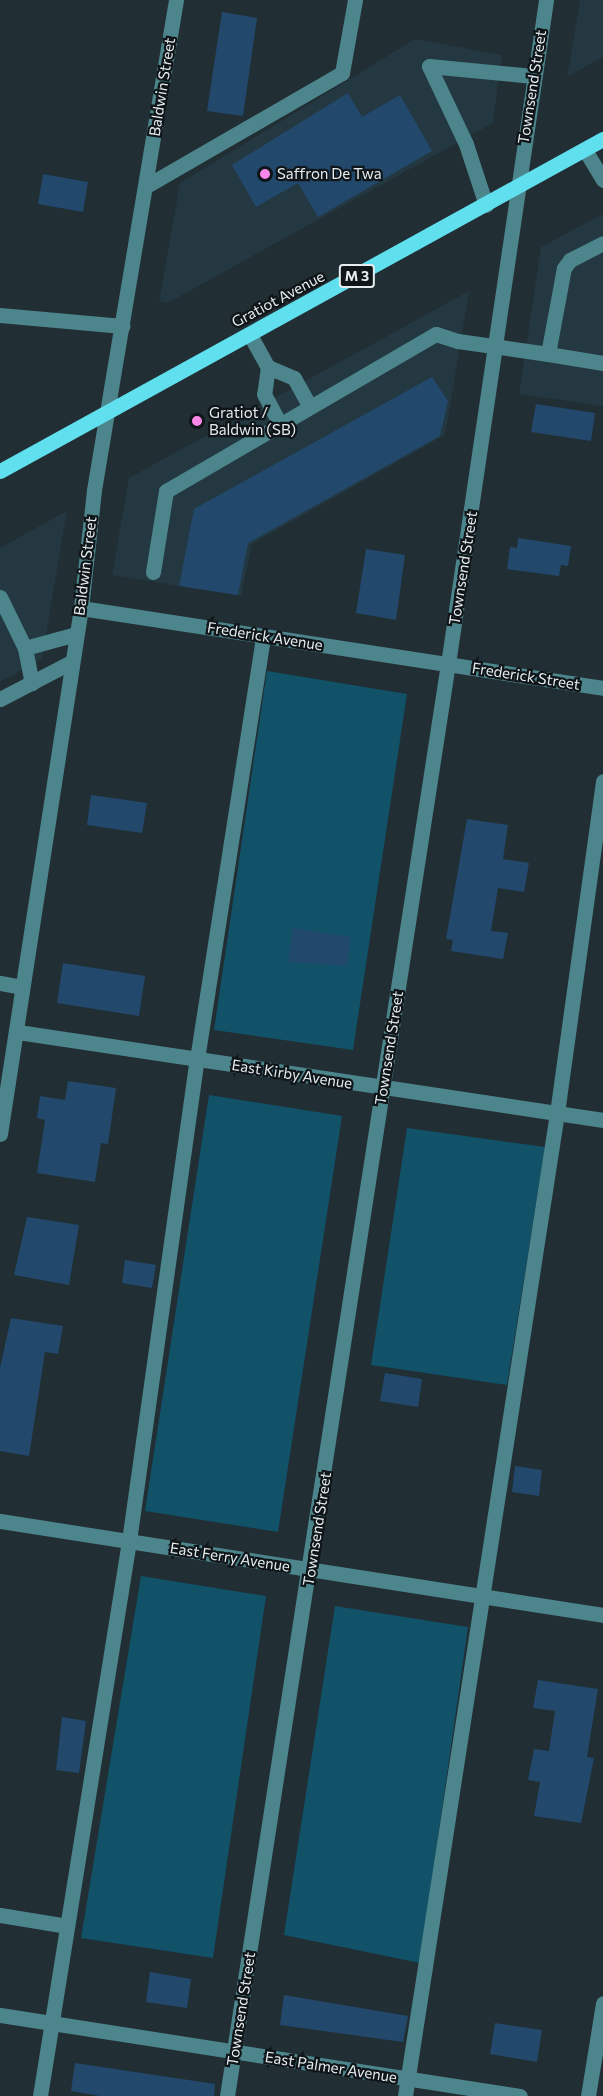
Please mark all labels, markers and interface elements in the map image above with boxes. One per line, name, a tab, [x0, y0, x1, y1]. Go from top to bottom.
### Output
street label: Townsend Street	[514, 29, 550, 145]
street label: Baldwin Street	[145, 36, 179, 138]
place label: Saffron De Twa	[277, 165, 382, 183]
marker: Saffron De Twa	[258, 167, 272, 181]
road number: M 3	[338, 265, 376, 287]
street label: Gratiot Avenue	[228, 267, 328, 331]
place label: Gratiot / Baldwin (SB)	[209, 403, 296, 438]
marker: Gratiot / Baldwin (SB)	[190, 414, 204, 428]
street label: Townsend Street	[445, 510, 481, 626]
street label: Baldwin Street	[70, 515, 100, 617]
street label: Frederick Avenue	[206, 618, 324, 654]
street label: Frederick Street	[471, 659, 581, 693]
street label: Townsend Street	[371, 990, 407, 1106]
street label: East Kirby Avenue	[230, 1056, 354, 1092]
street label: Townsend Street	[299, 1471, 335, 1587]
street label: East Ferry Avenue	[169, 1539, 291, 1575]
street label: Townsend Street	[223, 1951, 259, 2067]
street label: East Palmer Avenue	[264, 2048, 398, 2086]

